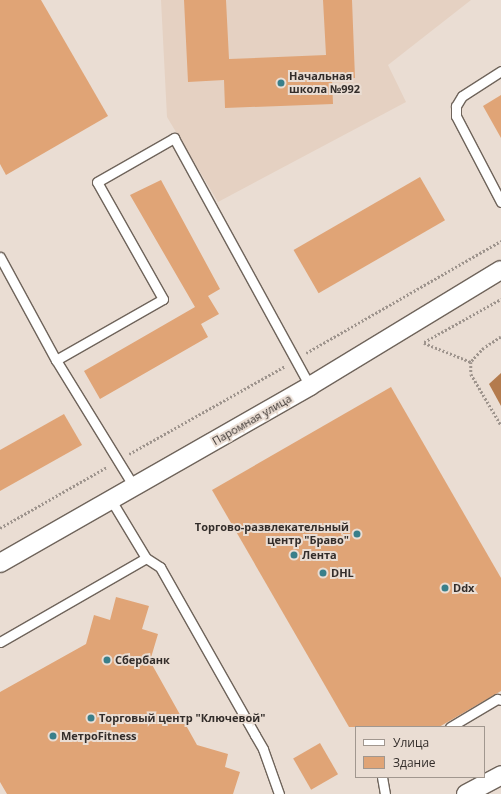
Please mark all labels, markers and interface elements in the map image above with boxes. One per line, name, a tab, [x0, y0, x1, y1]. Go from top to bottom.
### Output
place label: Начальная школа №992	[289, 70, 360, 96]
marker: Начальная школа №992	[276, 78, 286, 88]
street label: Паромная улица	[210, 392, 294, 448]
place label: Торгово-развлекательный центр "Браво"	[195, 521, 349, 547]
marker: Торгово-развлекательный центр "Браво"	[352, 529, 362, 539]
place label: Лента	[302, 548, 337, 562]
marker: Лента	[289, 550, 299, 560]
place label: DHL	[331, 566, 354, 580]
marker: DHL	[318, 568, 328, 578]
place label: Ddx	[453, 581, 474, 595]
marker: Ddx	[440, 583, 450, 593]
place label: Сбербанк	[115, 653, 170, 667]
marker: Сбербанк	[102, 655, 112, 665]
place label: Торговый центр "Ключевой"	[99, 711, 265, 725]
marker: Торговый центр "Ключевой"	[86, 713, 96, 723]
legend	[355, 726, 485, 778]
place label: МетроFitness	[61, 729, 137, 743]
marker: МетроFitness	[48, 731, 58, 741]
text: Улица	[393, 734, 429, 751]
text: Здание	[393, 754, 436, 771]

